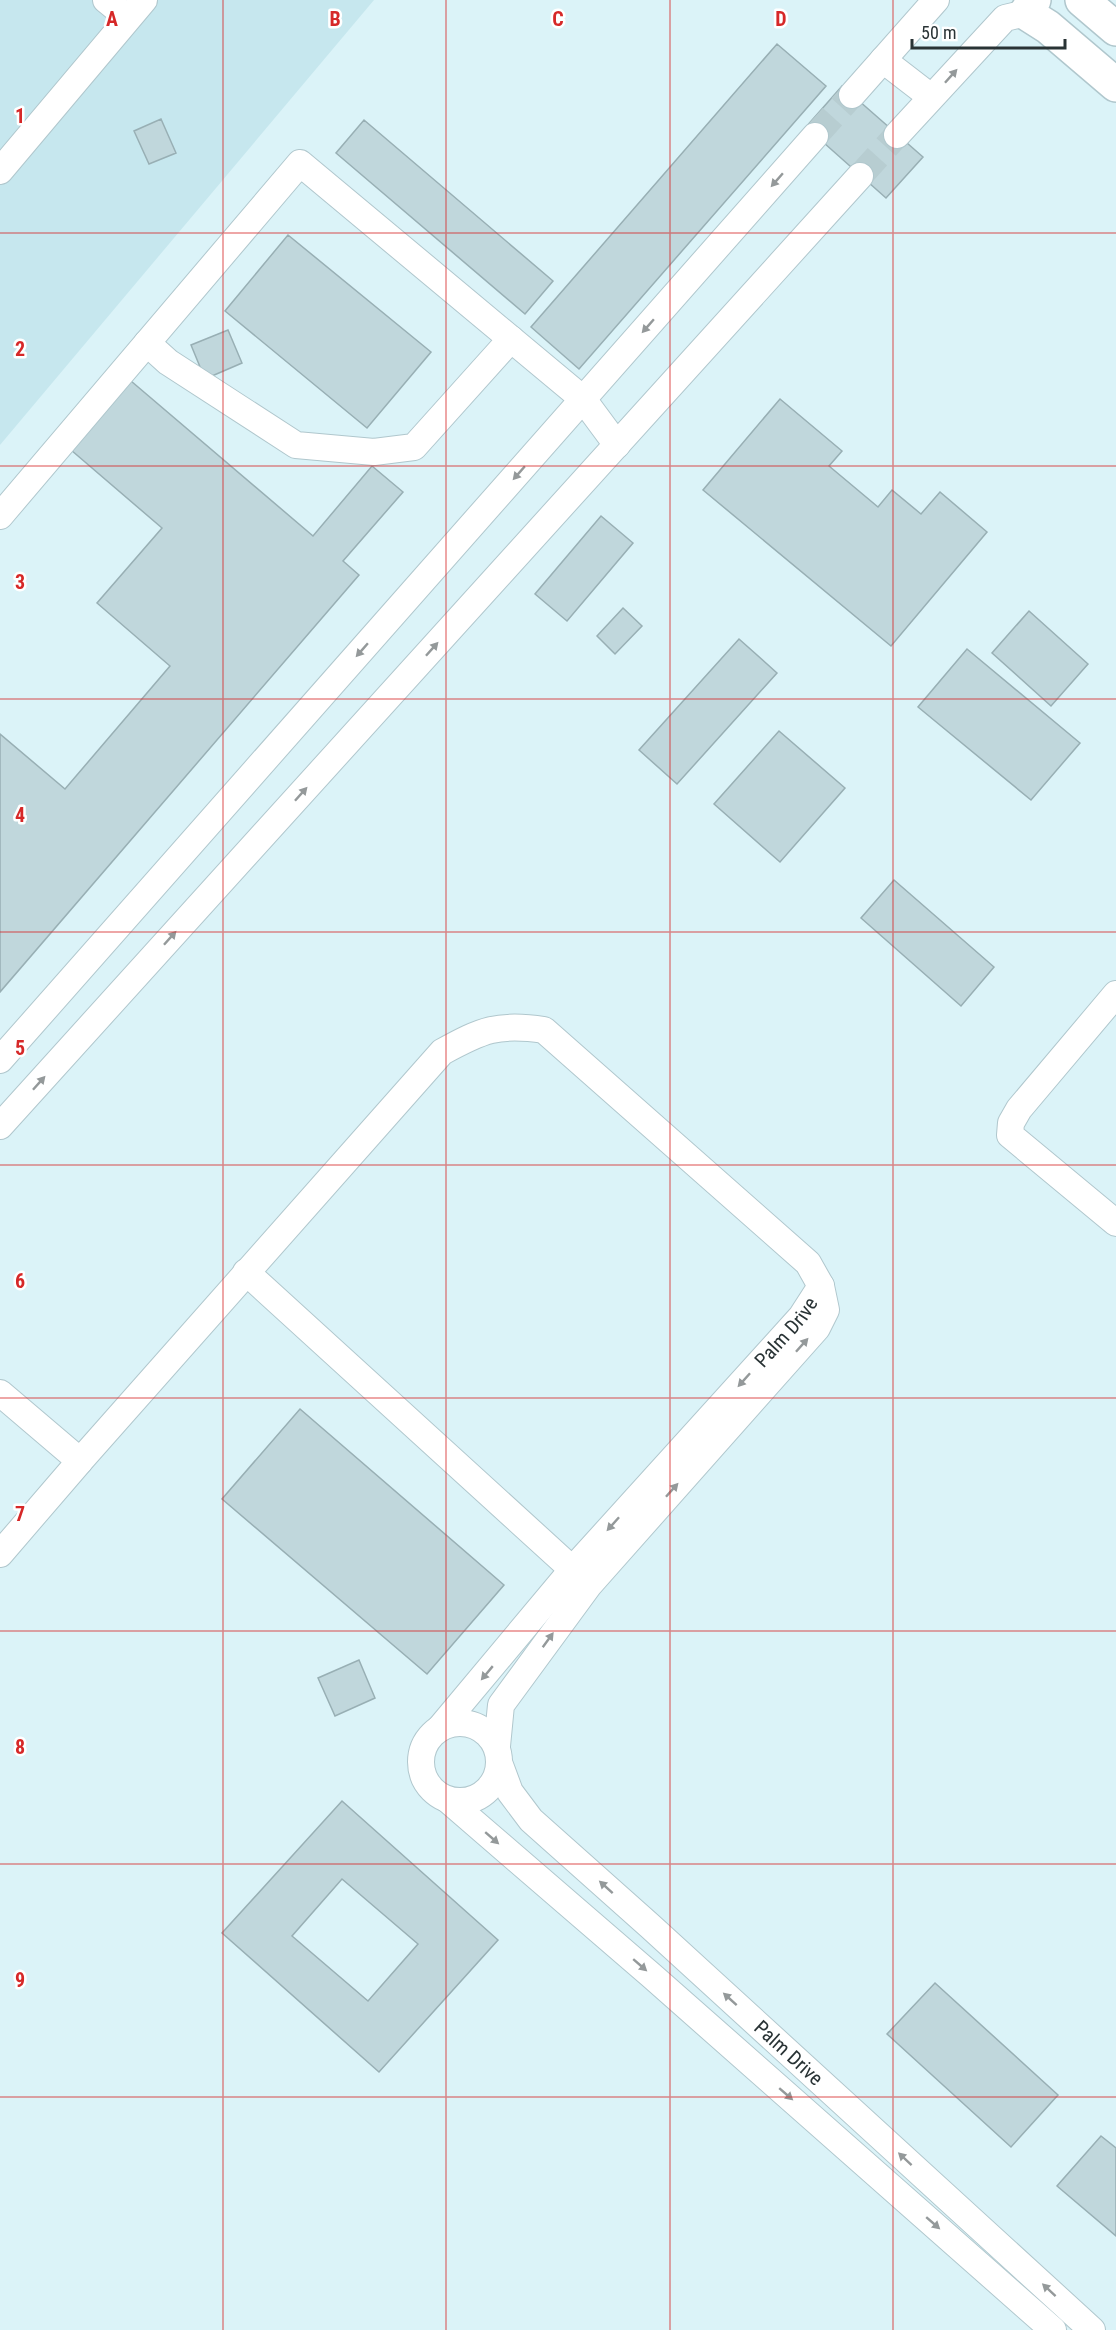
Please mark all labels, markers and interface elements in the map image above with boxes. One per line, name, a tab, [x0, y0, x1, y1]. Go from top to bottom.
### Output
text: A	[106, 7, 118, 31]
text: B	[329, 7, 341, 31]
text: C	[552, 7, 564, 31]
text: D	[775, 7, 787, 31]
scale bar	[912, 12, 1065, 50]
text: 50 m	[921, 22, 956, 43]
one-way arrow	[944, 69, 957, 84]
text: 1	[15, 104, 25, 128]
one-way arrow	[771, 172, 784, 187]
one-way arrow	[641, 319, 655, 334]
text: 2	[15, 337, 25, 361]
one-way arrow	[512, 465, 526, 480]
text: 3	[15, 570, 25, 594]
one-way arrow	[356, 642, 369, 657]
one-way arrow	[425, 642, 438, 657]
one-way arrow	[294, 786, 308, 801]
text: 4	[15, 803, 25, 827]
one-way arrow	[163, 931, 176, 946]
text: 5	[15, 1036, 25, 1060]
one-way arrow	[32, 1075, 46, 1090]
text: 6	[15, 1269, 25, 1293]
street label: Palm Drive	[749, 1293, 823, 1372]
one-way arrow	[795, 1337, 809, 1352]
one-way arrow	[737, 1372, 751, 1387]
one-way arrow	[665, 1483, 679, 1498]
text: 7	[15, 1502, 25, 1526]
one-way arrow	[606, 1517, 620, 1532]
one-way arrow	[542, 1633, 554, 1649]
one-way arrow	[481, 1665, 494, 1680]
text: 8	[15, 1735, 25, 1759]
one-way arrow	[484, 1831, 499, 1844]
one-way arrow	[599, 1880, 614, 1894]
one-way arrow	[632, 1958, 647, 1971]
text: 9	[15, 1968, 25, 1992]
one-way arrow	[723, 1993, 738, 2006]
street label: Palm Drive	[749, 2015, 828, 2090]
one-way arrow	[778, 2087, 793, 2100]
one-way arrow	[898, 2153, 913, 2166]
one-way arrow	[925, 2216, 940, 2230]
one-way arrow	[1042, 2284, 1056, 2298]

